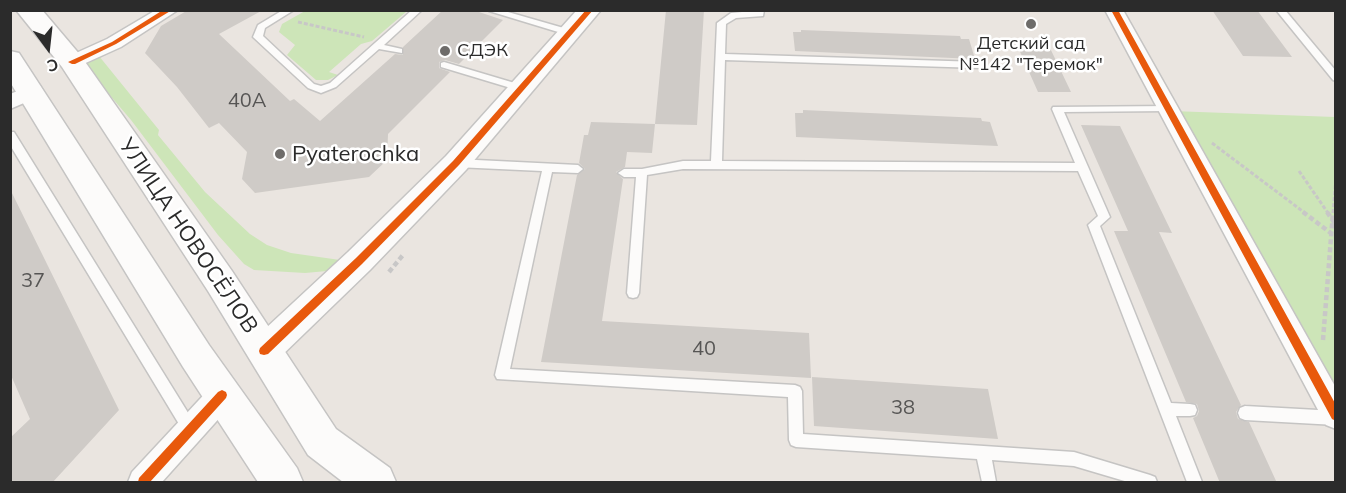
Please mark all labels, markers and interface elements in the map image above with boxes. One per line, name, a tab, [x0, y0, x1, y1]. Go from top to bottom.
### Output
marker: Детский сад №142 "Теремок"	[1024, 17, 1038, 31]
north arrow	[18, 18, 78, 78]
place label: Детский сад №142 "Теремок"	[959, 33, 1103, 76]
place label: СДЭК	[457, 40, 508, 62]
marker: СДЭК	[438, 44, 452, 58]
text: С	[45, 54, 61, 76]
house number: 40А	[228, 89, 266, 113]
street label: УЛИЦА НОВОСЁЛОВ	[113, 133, 263, 339]
place label: Pyaterochka	[292, 141, 419, 167]
marker: Pyaterochka	[273, 147, 287, 161]
house number: 37	[21, 269, 45, 293]
house number: 40	[692, 337, 716, 361]
house number: 38	[891, 396, 915, 420]

